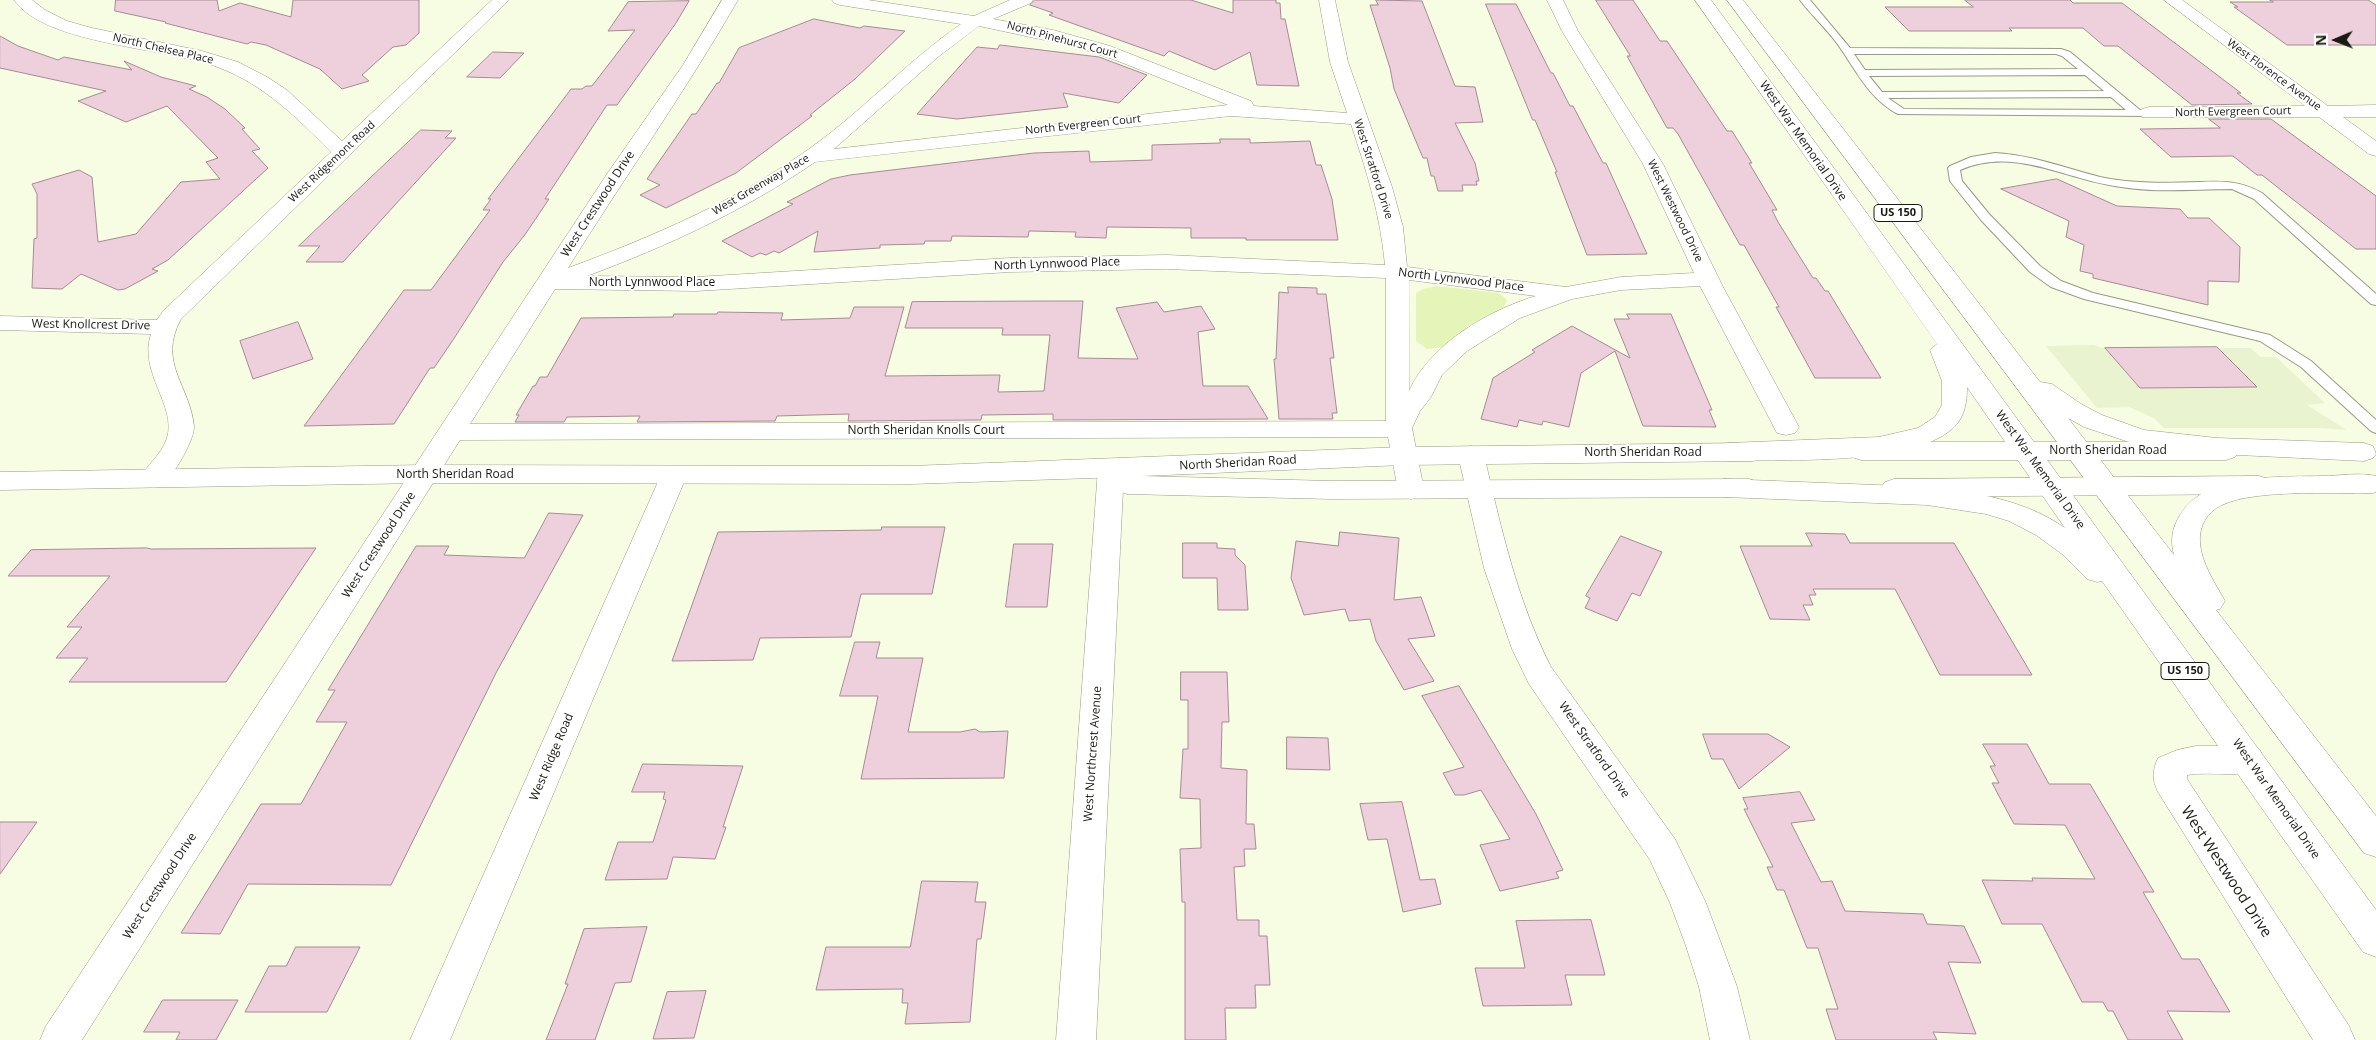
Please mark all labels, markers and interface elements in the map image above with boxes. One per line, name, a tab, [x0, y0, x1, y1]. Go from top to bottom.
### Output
north arrow	[2311, 15, 2361, 65]
street label: North Pinehurst Court	[1005, 19, 1119, 61]
street label: North Chelsea Place	[111, 31, 215, 67]
text: N	[2311, 34, 2330, 46]
street label: West Florence Avenue	[2224, 36, 2324, 114]
street label: West War Memorial Drive	[1756, 78, 1850, 204]
street label: North Evergreen Court	[2175, 104, 2291, 120]
street label: North Evergreen Court	[1024, 112, 1142, 138]
street label: West Stratford Drive	[1351, 117, 1395, 221]
street label: West Ridgemont Road	[286, 119, 378, 205]
street label: West Crestwood Drive	[558, 148, 638, 260]
street label: West Greenway Place	[710, 152, 812, 218]
street label: West Westwood Drive	[1644, 158, 1706, 264]
road number: US 150	[1874, 204, 1922, 222]
street label: North Lynnwood Place	[994, 255, 1120, 273]
street label: North Lynnwood Place	[1397, 265, 1525, 295]
street label: North Lynnwood Place	[589, 276, 715, 290]
street label: West Knollcrest Drive	[31, 317, 151, 333]
street label: West War Memorial Drive	[1992, 408, 2088, 532]
street label: North Sheridan Knolls Court	[847, 424, 1005, 438]
street label: North Sheridan Road	[2049, 444, 2167, 458]
street label: North Sheridan Road	[1584, 446, 1702, 460]
street label: North Sheridan Road	[1179, 453, 1297, 473]
street label: North Sheridan Road	[396, 468, 514, 482]
street label: West Crestwood Drive	[339, 489, 419, 601]
road number: US 150	[2161, 662, 2209, 679]
street label: West Northcrest Avenue	[1081, 686, 1105, 822]
street label: West Stratford Drive	[1556, 699, 1632, 801]
street label: West Ridge Road	[527, 711, 577, 803]
street label: West War Memorial Drive	[2229, 736, 2323, 862]
street label: West Westwood Drive	[2177, 803, 2275, 941]
street label: West Crestwood Drive	[120, 830, 200, 942]

